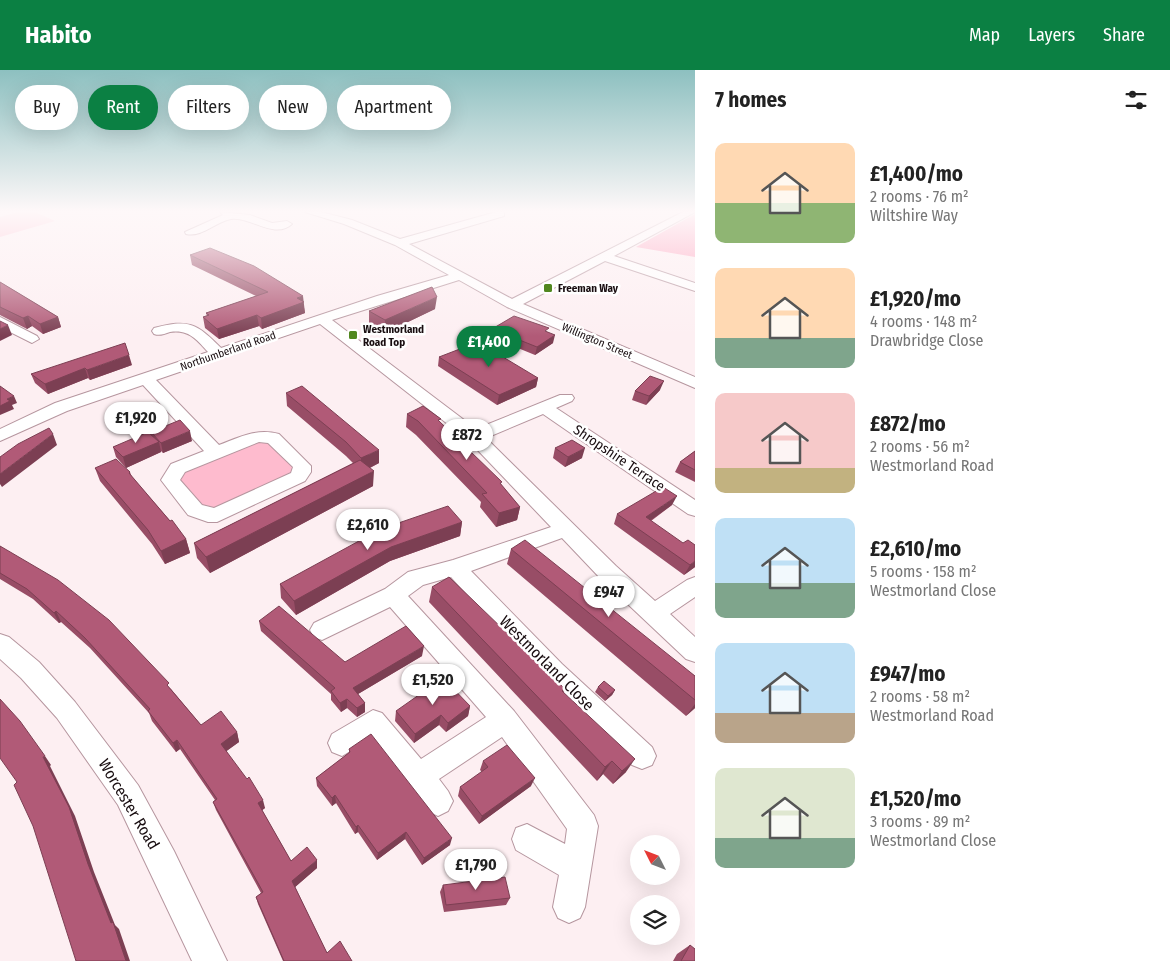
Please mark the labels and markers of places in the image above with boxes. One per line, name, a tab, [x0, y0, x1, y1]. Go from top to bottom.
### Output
marker: Freeman Way	[542, 282, 554, 294]
place label: Freeman Way	[558, 282, 619, 295]
place label: Westmorland Road Top	[363, 323, 424, 349]
pin: £1,400	[448, 326, 530, 368]
marker: Westmorland Road Top	[347, 329, 359, 341]
pin: £1,920	[95, 402, 177, 444]
pin: £872	[437, 418, 497, 461]
pin: £2,610	[327, 508, 409, 551]
pin: £947	[579, 576, 639, 618]
pin: £1,520	[392, 664, 474, 706]
pin: £1,790	[435, 848, 517, 891]

